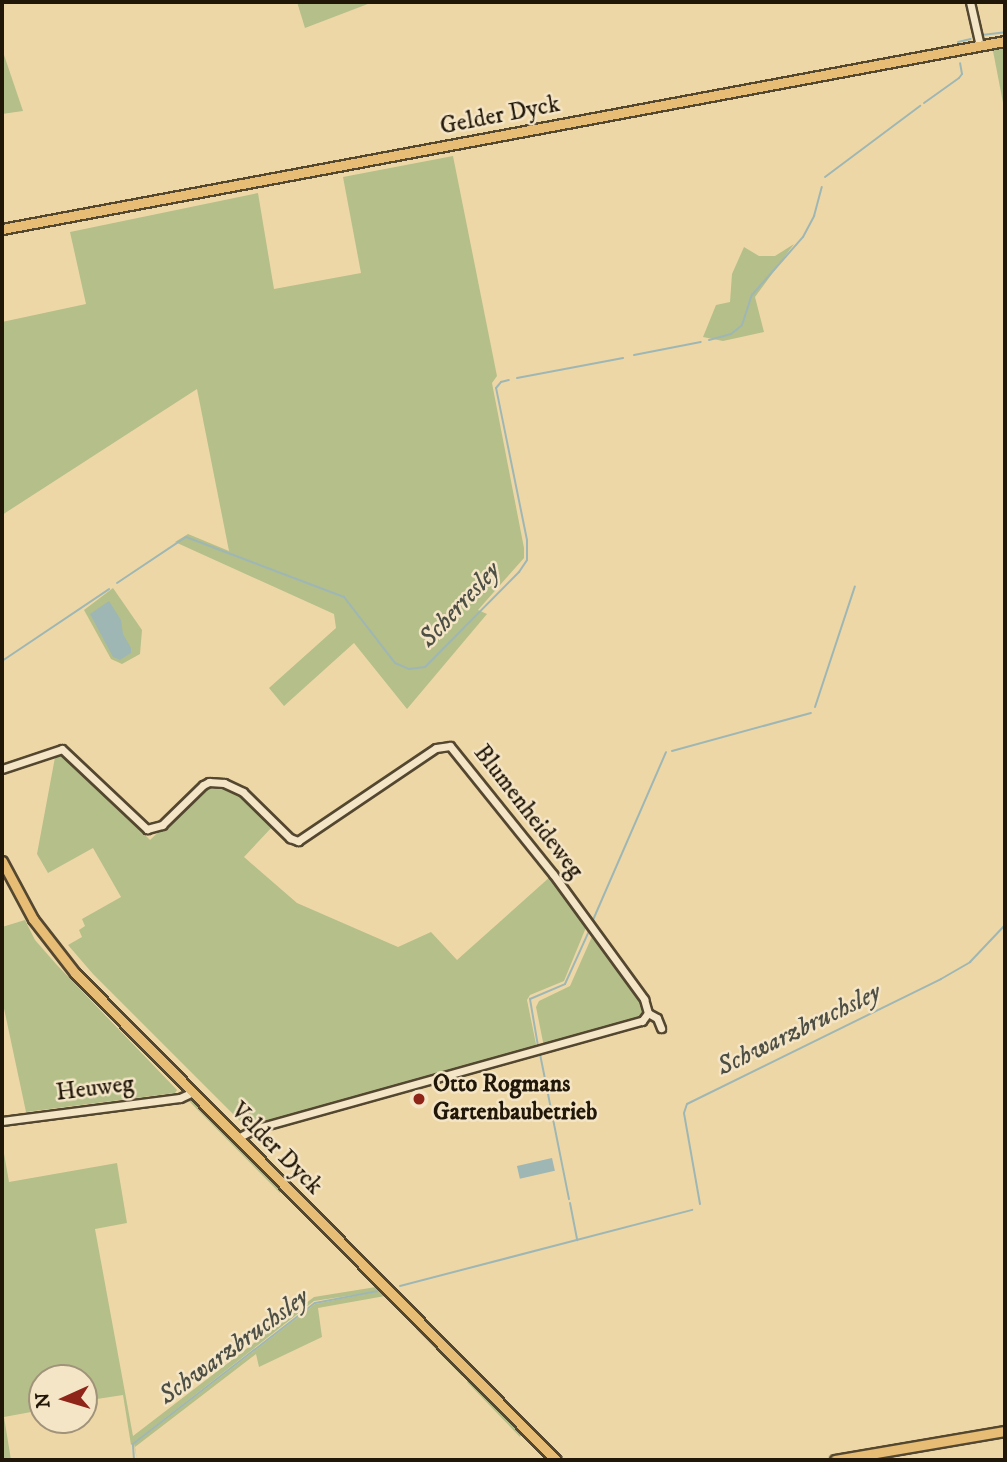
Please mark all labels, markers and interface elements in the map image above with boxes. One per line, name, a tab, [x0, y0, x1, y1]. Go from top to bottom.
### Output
street label: Gelder Dyck	[438, 90, 562, 142]
water label: Scherresley	[413, 556, 507, 654]
street label: Blumenheideweg	[467, 739, 589, 885]
water label: Schwarzbruchsley	[712, 977, 886, 1083]
street label: Heuweg	[54, 1070, 136, 1108]
place label: Otto Rogmans Gartenbaubetrieb	[433, 1071, 597, 1127]
marker: Otto Rogmans Gartenbaubetrieb	[411, 1091, 427, 1107]
street label: Velder Dyck	[224, 1097, 328, 1201]
water label: Schwarzbruchsley	[153, 1282, 315, 1412]
north arrow	[28, 1364, 98, 1434]
text: N	[32, 1392, 56, 1409]

